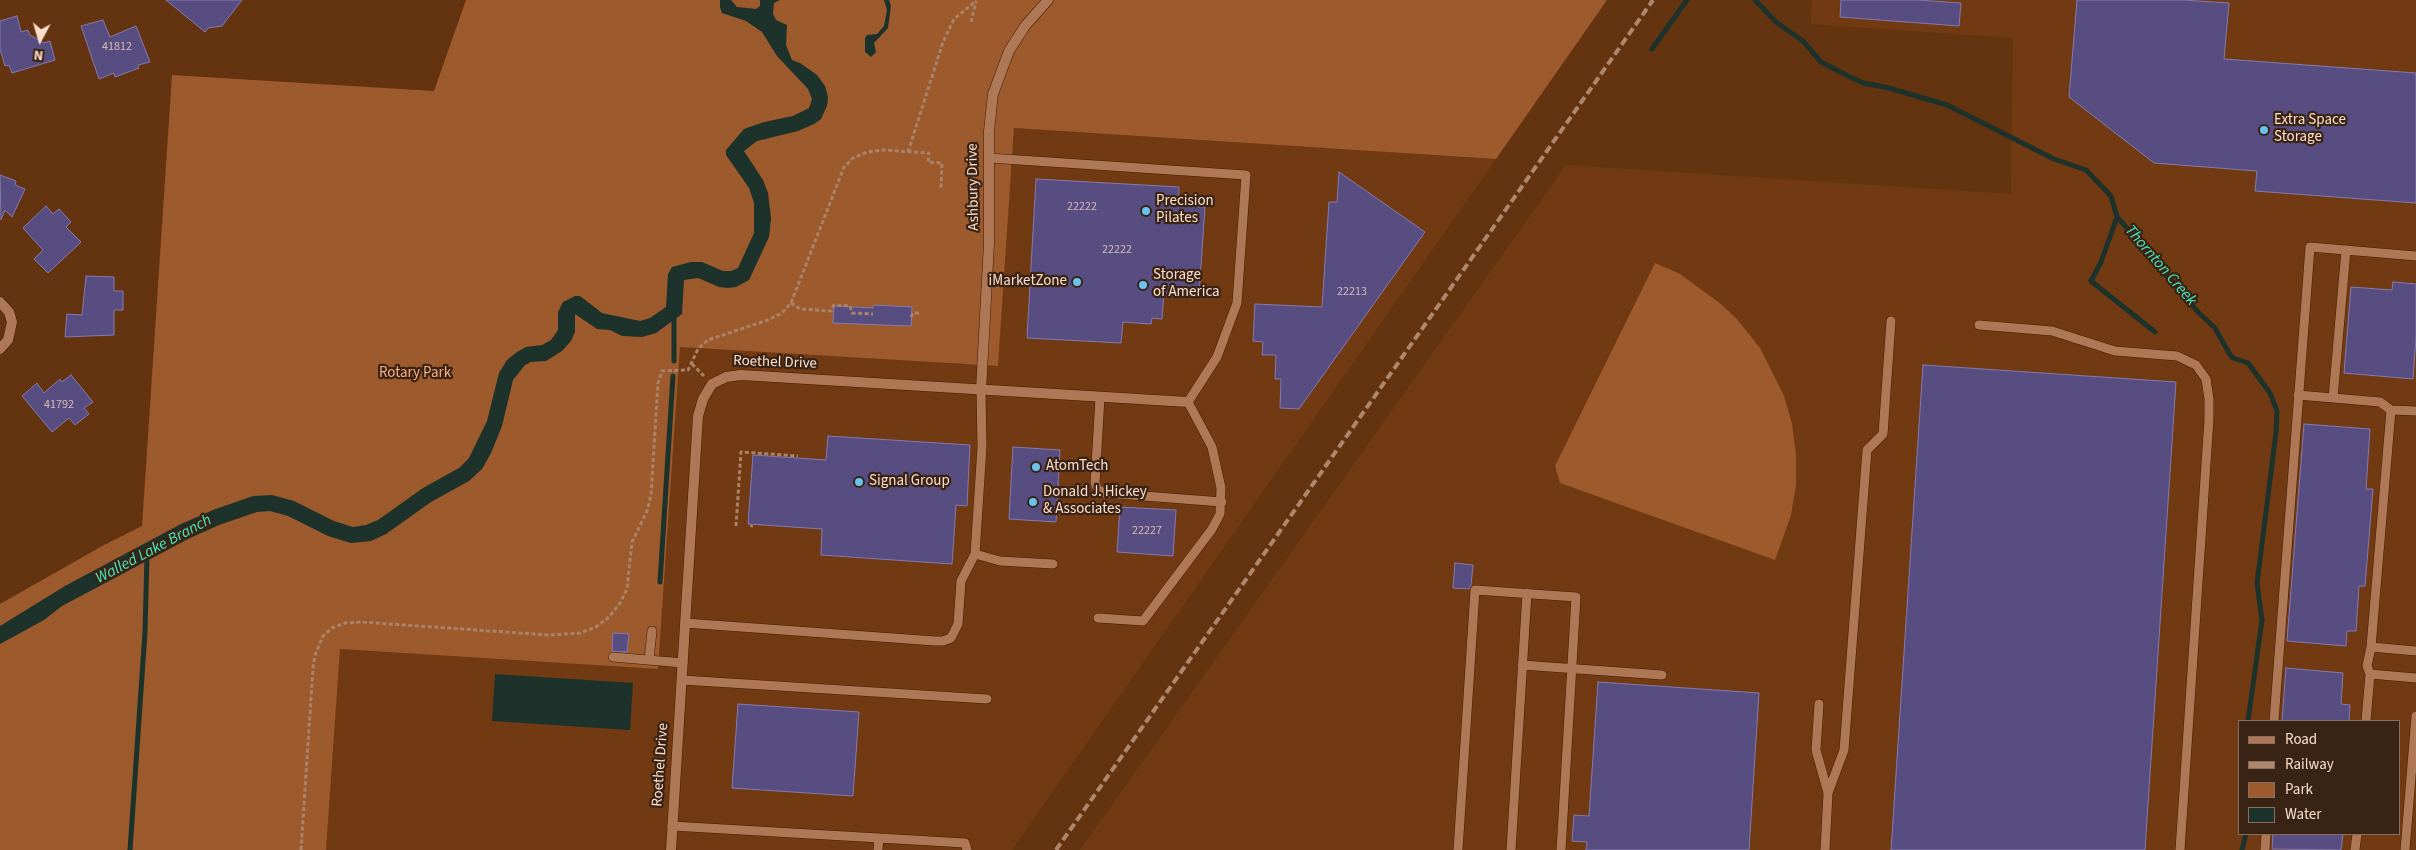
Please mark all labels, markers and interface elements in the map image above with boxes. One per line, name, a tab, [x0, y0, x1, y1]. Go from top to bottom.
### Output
north arrow	[15, 15, 65, 65]
house number: 41812	[102, 40, 132, 54]
text: N	[33, 44, 44, 65]
place label: Extra Space Storage	[2274, 112, 2346, 147]
marker: Extra Space Storage	[2258, 124, 2270, 136]
street label: Ashbury Drive	[964, 143, 984, 231]
place label: Precision Pilates	[1156, 193, 1214, 228]
house number: 22222	[1067, 200, 1097, 214]
marker: Precision Pilates	[1140, 205, 1152, 217]
water label: Thornton Creek	[2120, 222, 2200, 310]
house number: 22222	[1102, 243, 1132, 257]
place label: Storage of America	[1153, 267, 1220, 302]
place label: iMarketZone	[989, 273, 1067, 291]
marker: iMarketZone	[1071, 276, 1083, 288]
marker: Storage of America	[1137, 279, 1149, 291]
house number: 22213	[1337, 285, 1367, 299]
street label: Roethel Drive	[733, 353, 817, 373]
park label: Rotary Park	[379, 365, 451, 383]
house number: 41792	[44, 398, 74, 412]
place label: AtomTech	[1046, 458, 1109, 476]
marker: AtomTech	[1030, 461, 1042, 473]
place label: Signal Group	[869, 473, 950, 491]
marker: Signal Group	[853, 476, 865, 488]
place label: Donald J. Hickey & Associates	[1043, 484, 1147, 519]
marker: Donald J. Hickey & Associates	[1027, 496, 1039, 508]
water label: Walled Lake Branch	[93, 511, 215, 589]
house number: 22227	[1132, 524, 1162, 538]
legend	[2238, 720, 2401, 835]
street label: Roethel Drive	[649, 723, 673, 807]
text: Road	[2285, 729, 2317, 750]
text: Railway	[2285, 754, 2334, 775]
text: Park	[2285, 779, 2313, 800]
text: Water	[2285, 804, 2321, 825]

